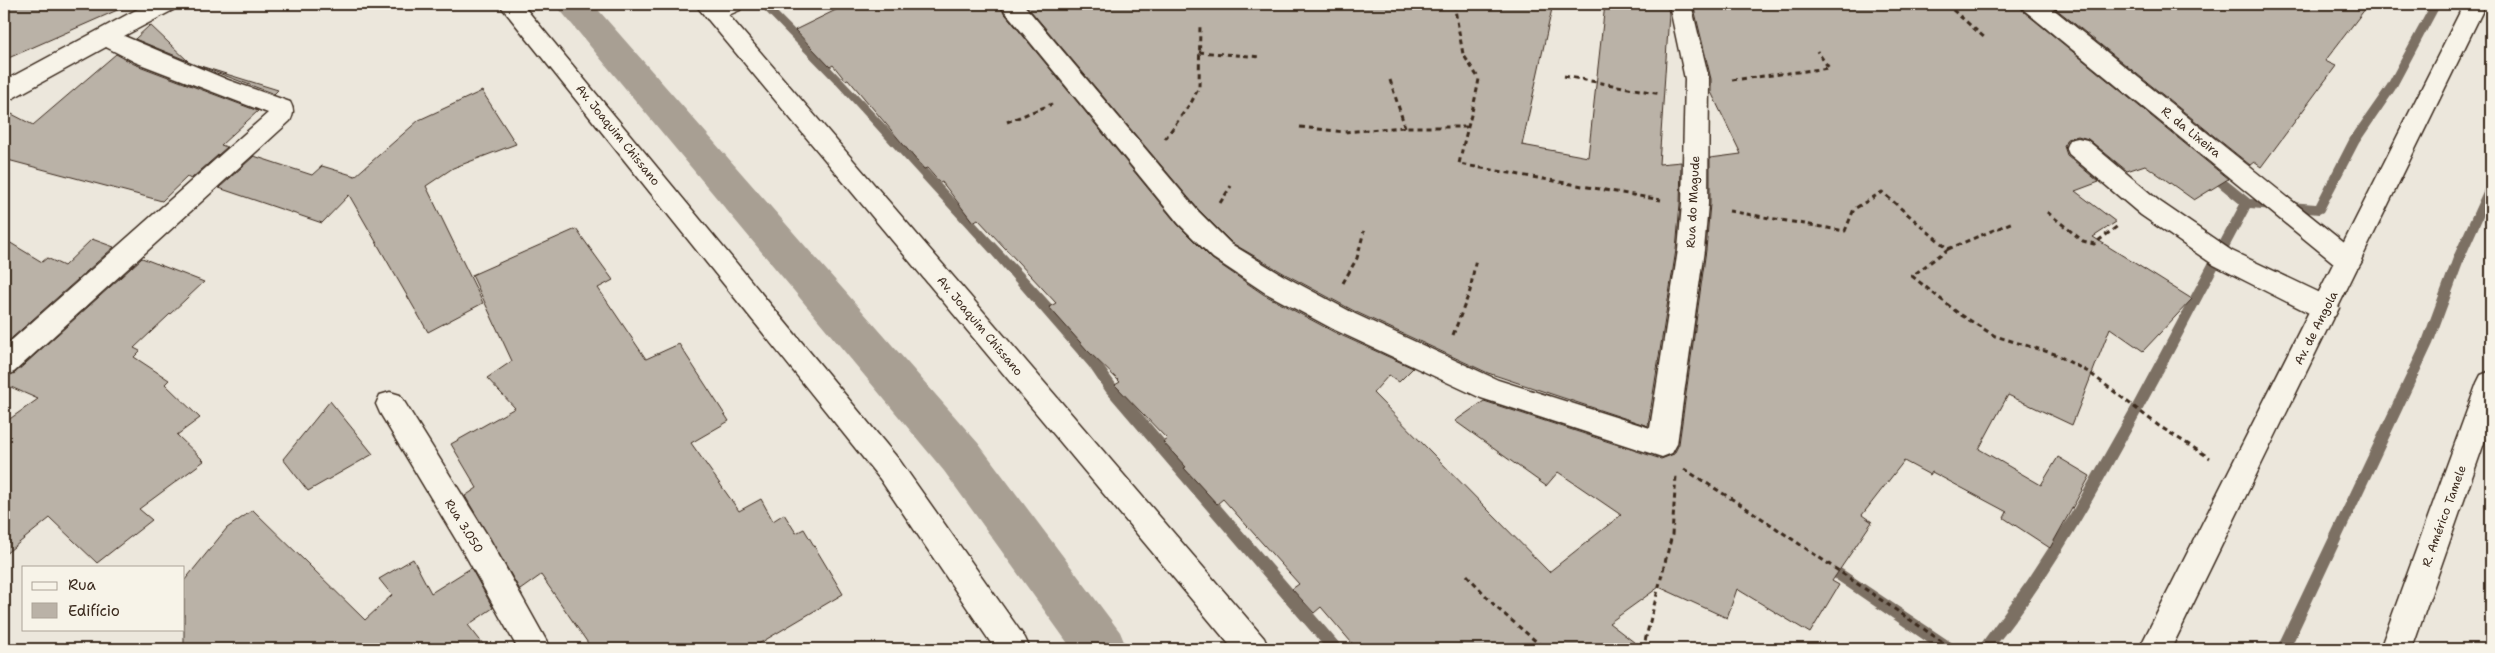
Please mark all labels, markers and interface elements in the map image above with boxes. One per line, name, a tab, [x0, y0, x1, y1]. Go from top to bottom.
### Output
street label: Av. Joaquim Chissano	[572, 81, 664, 189]
street label: R. da Lixeira	[2158, 103, 2225, 161]
street label: Rua do Magude	[1683, 155, 1703, 249]
street label: Av. Joaquim Chissano	[934, 273, 1026, 379]
street label: Av. de Angola	[2291, 288, 2342, 368]
street label: R. Américo Tamele	[2418, 463, 2470, 569]
street label: Rua 3.050	[441, 496, 487, 556]
legend	[22, 566, 185, 630]
text: Rua	[68, 575, 97, 595]
text: Edifício	[68, 601, 120, 621]

